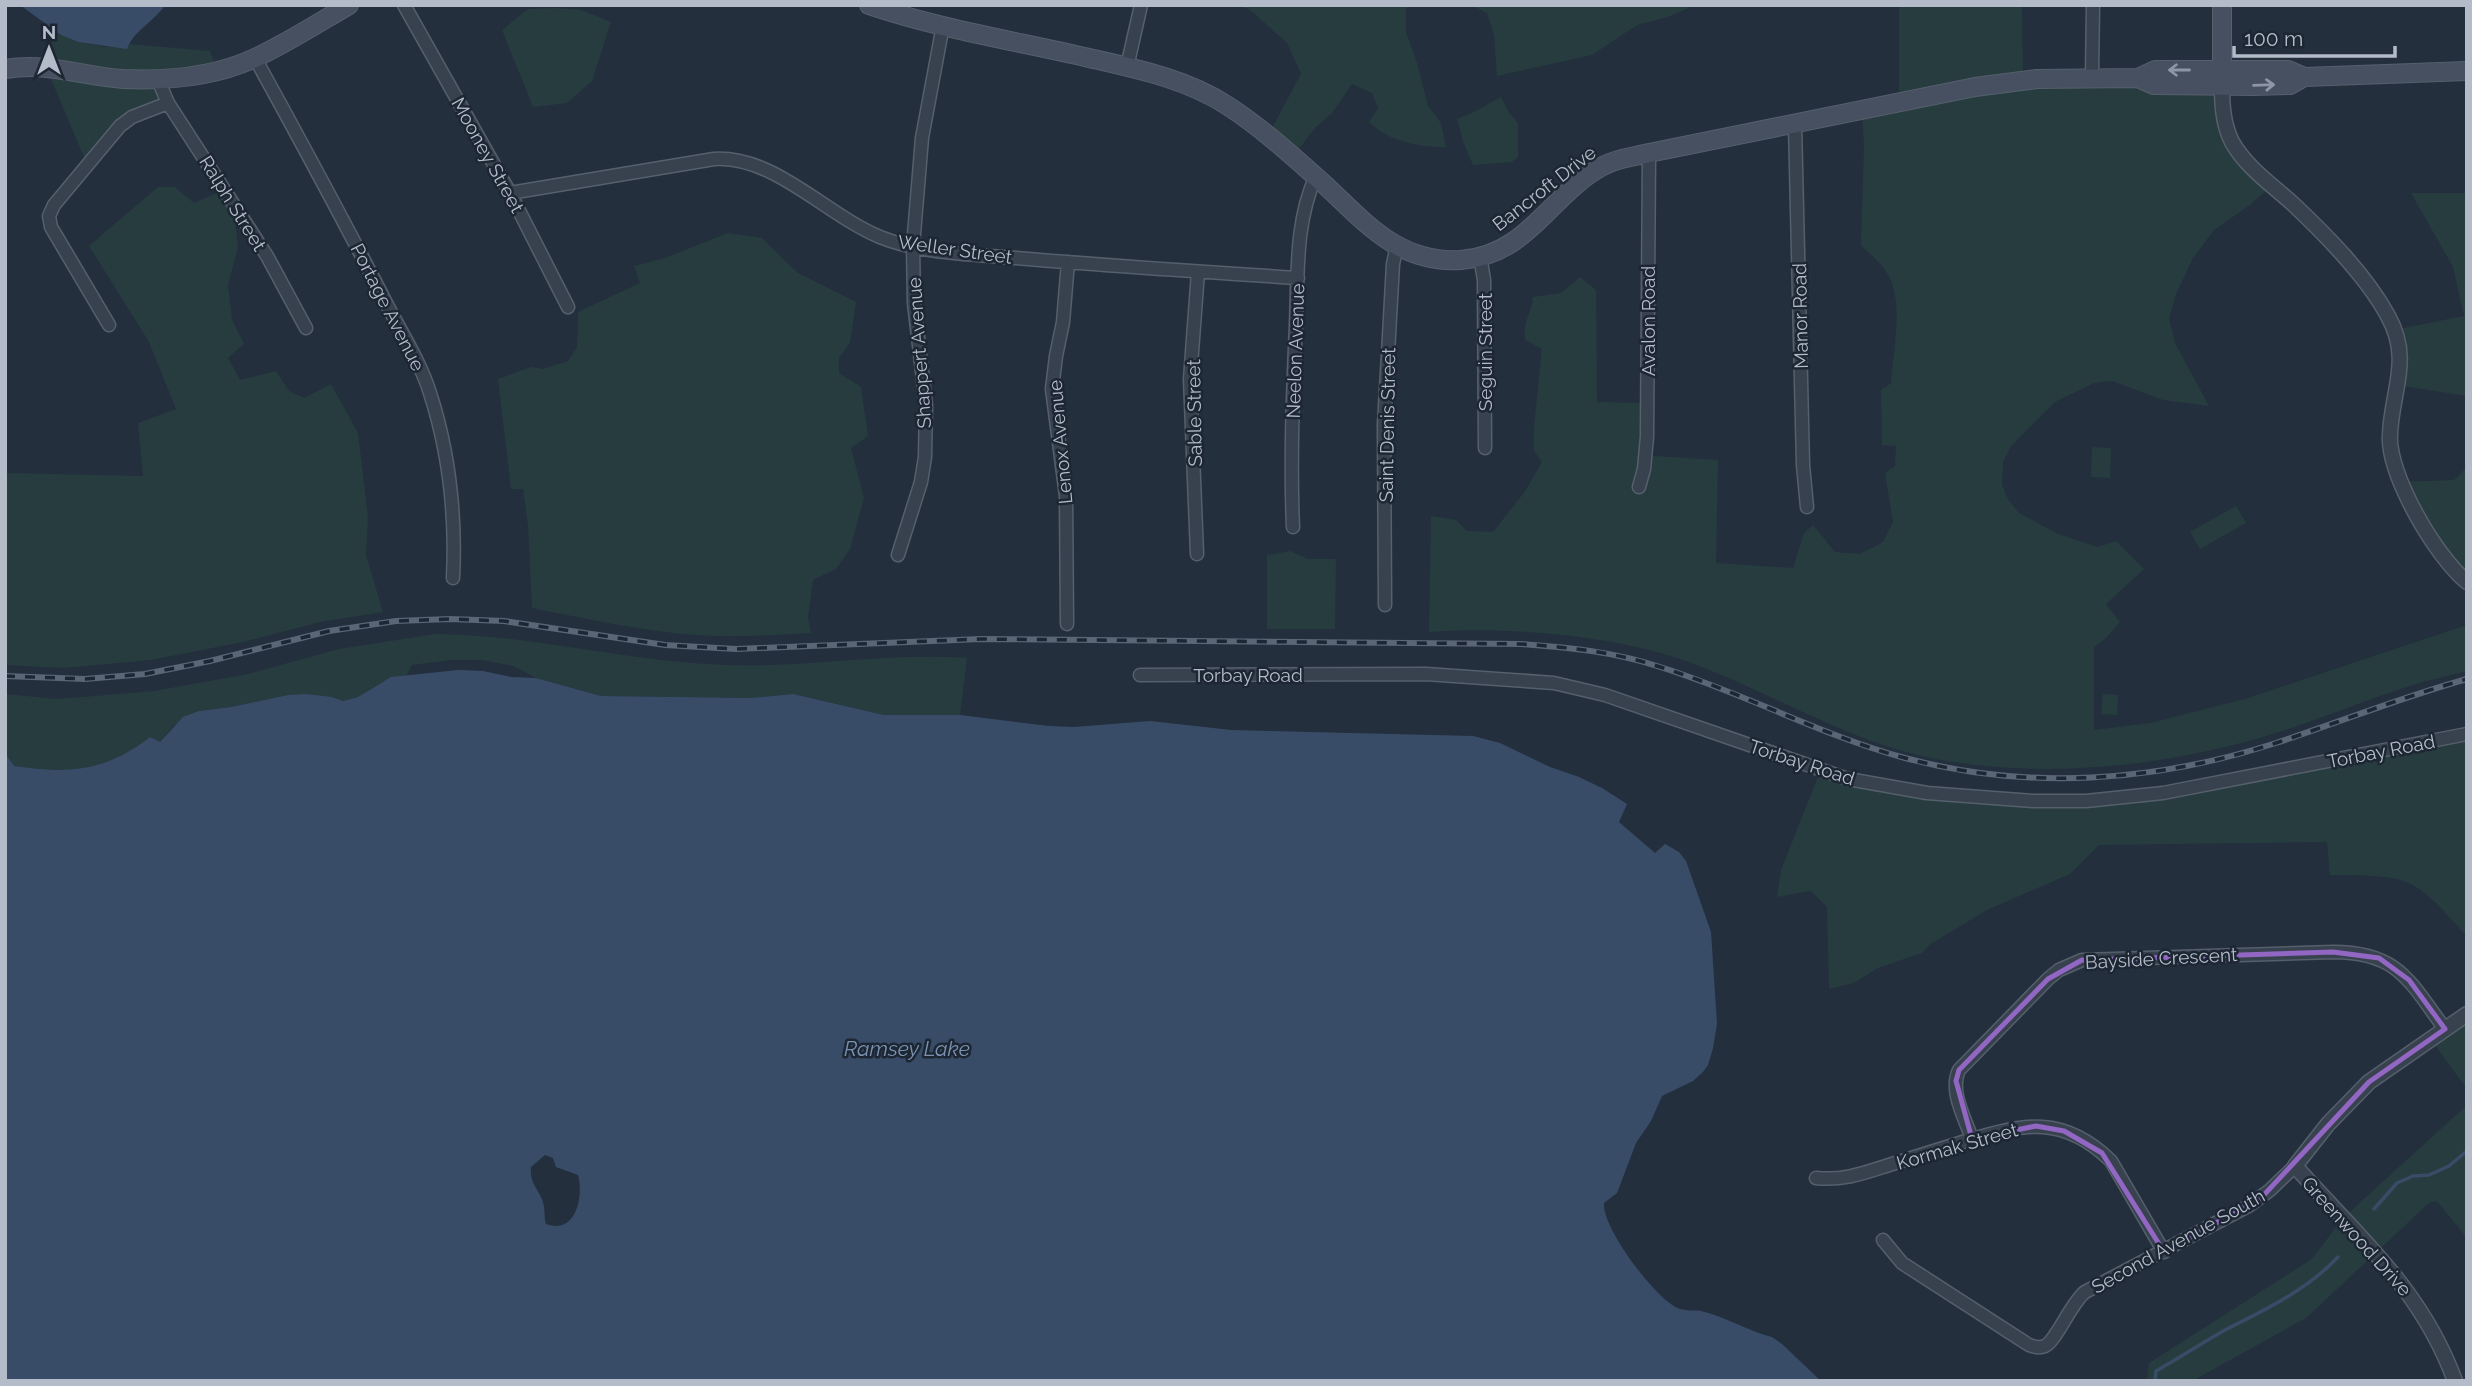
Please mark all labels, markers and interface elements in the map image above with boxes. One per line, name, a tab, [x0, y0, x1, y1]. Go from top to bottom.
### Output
north arrow	[14, 14, 84, 84]
scale bar	[2234, 14, 2395, 58]
text: N	[42, 21, 56, 43]
text: 100 m	[2244, 26, 2303, 51]
one-way arrow	[2168, 63, 2191, 77]
one-way arrow	[2252, 79, 2275, 92]
street label: Mooney Street	[447, 94, 529, 217]
street label: Bancroft Drive	[1488, 141, 1600, 235]
street label: Ralph Street	[195, 151, 271, 255]
street label: Weller Street	[897, 230, 1014, 268]
street label: Portage Avenue	[346, 240, 430, 374]
street label: Manor Road	[1788, 263, 1812, 369]
street label: Avalon Road	[1637, 266, 1659, 376]
street label: Shappert Avenue	[903, 277, 935, 429]
street label: Neelon Avenue	[1282, 283, 1308, 419]
street label: Seguin Street	[1474, 292, 1496, 411]
street label: Saint Denis Street	[1375, 347, 1399, 503]
street label: Sable Street	[1182, 358, 1206, 467]
street label: Lenox Avenue	[1044, 379, 1076, 505]
street label: Torbay Road	[1193, 664, 1303, 686]
street label: Torbay Road	[2325, 730, 2437, 772]
street label: Torbay Road	[1747, 735, 1857, 789]
street label: Bayside Crescent	[2084, 943, 2238, 973]
water label: Ramsey Lake	[844, 1036, 970, 1061]
street label: Kormak Street	[1894, 1118, 2021, 1174]
street label: Greenwood Drive	[2298, 1172, 2416, 1300]
street label: Second Avenue South	[2088, 1184, 2268, 1298]

